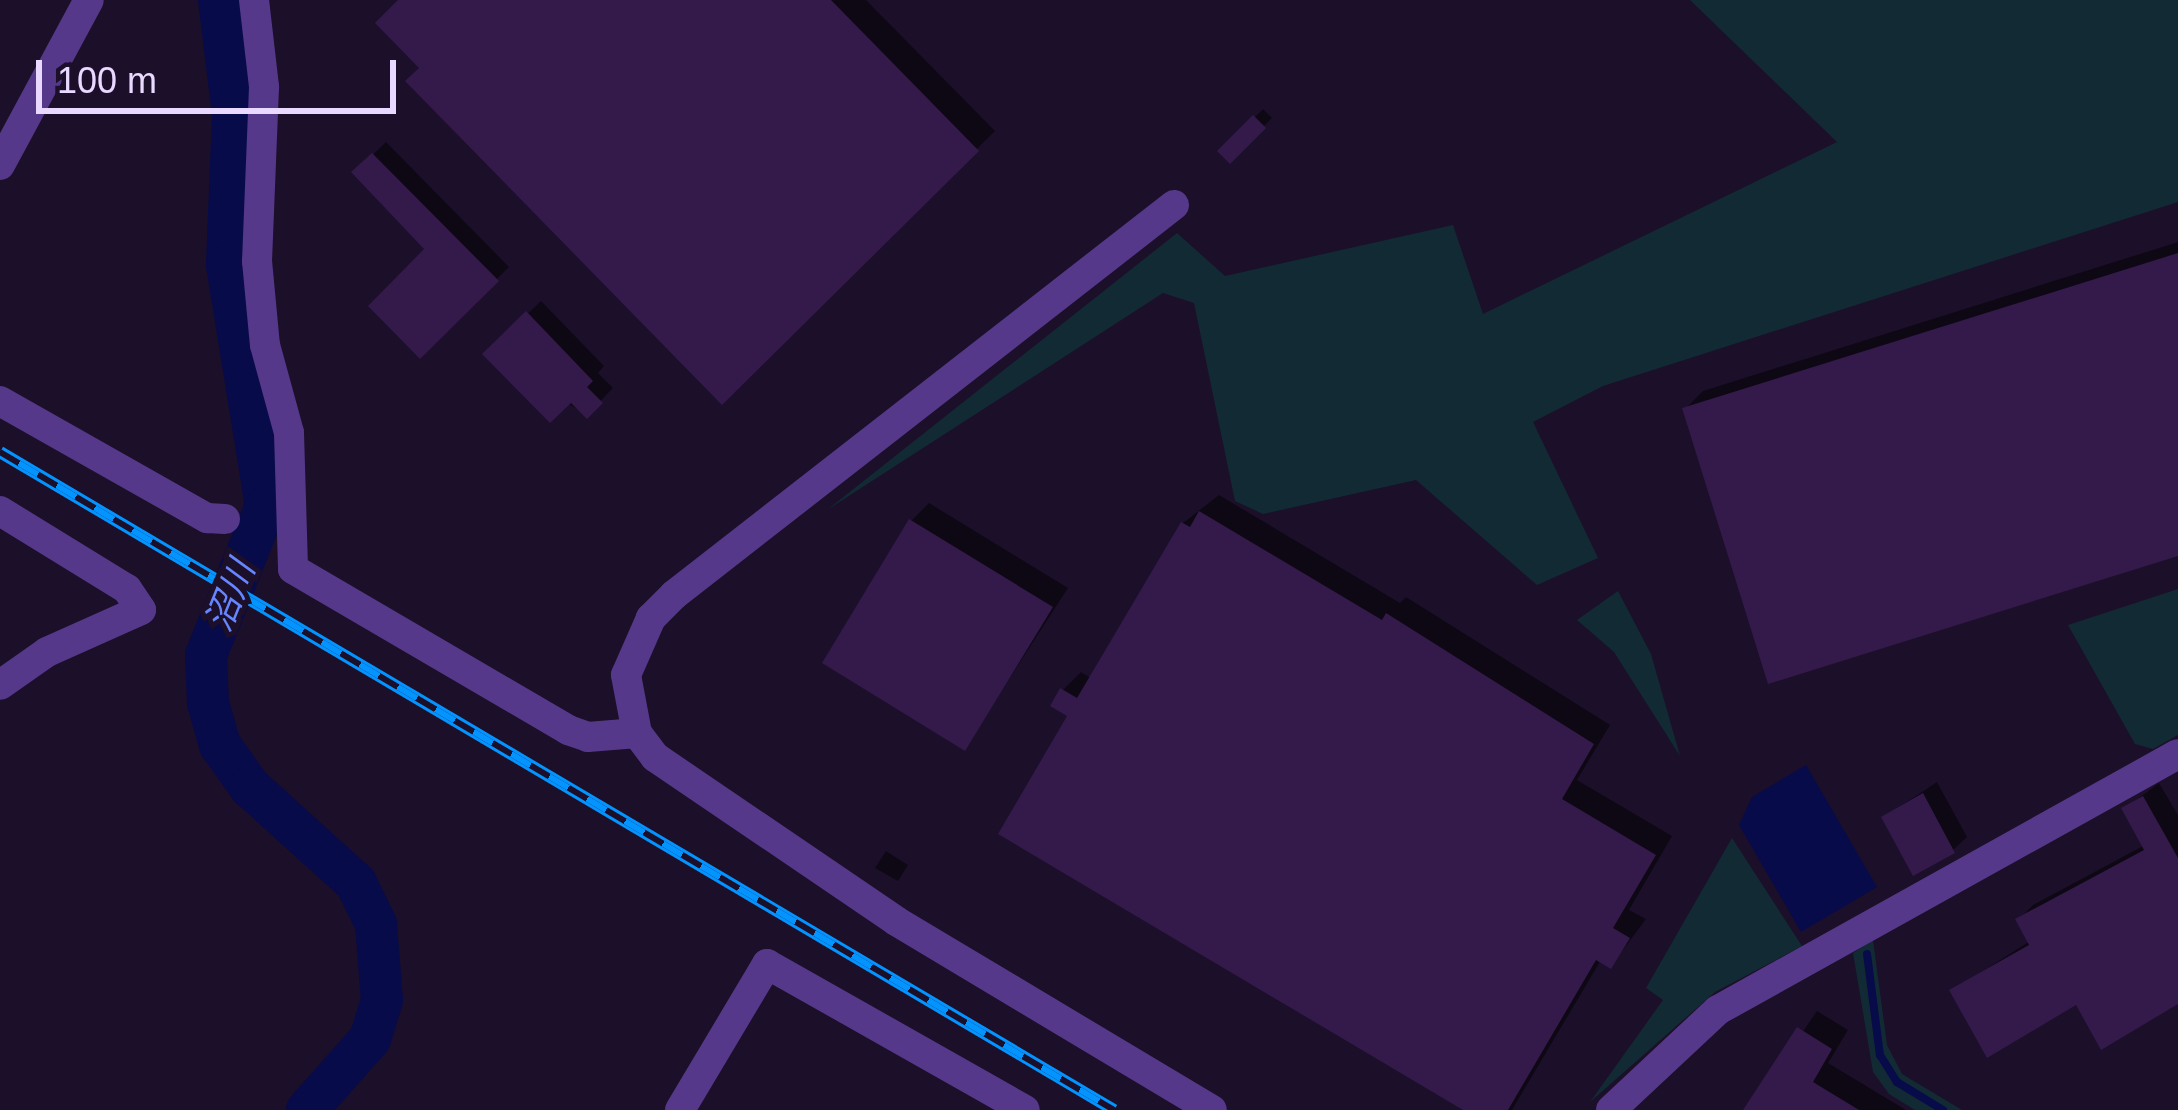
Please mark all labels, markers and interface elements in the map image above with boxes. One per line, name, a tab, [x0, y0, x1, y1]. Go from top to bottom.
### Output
scale bar	[42, 36, 402, 110]
text: 100 m	[57, 60, 157, 101]
water label: 沼川	[196, 555, 264, 637]

